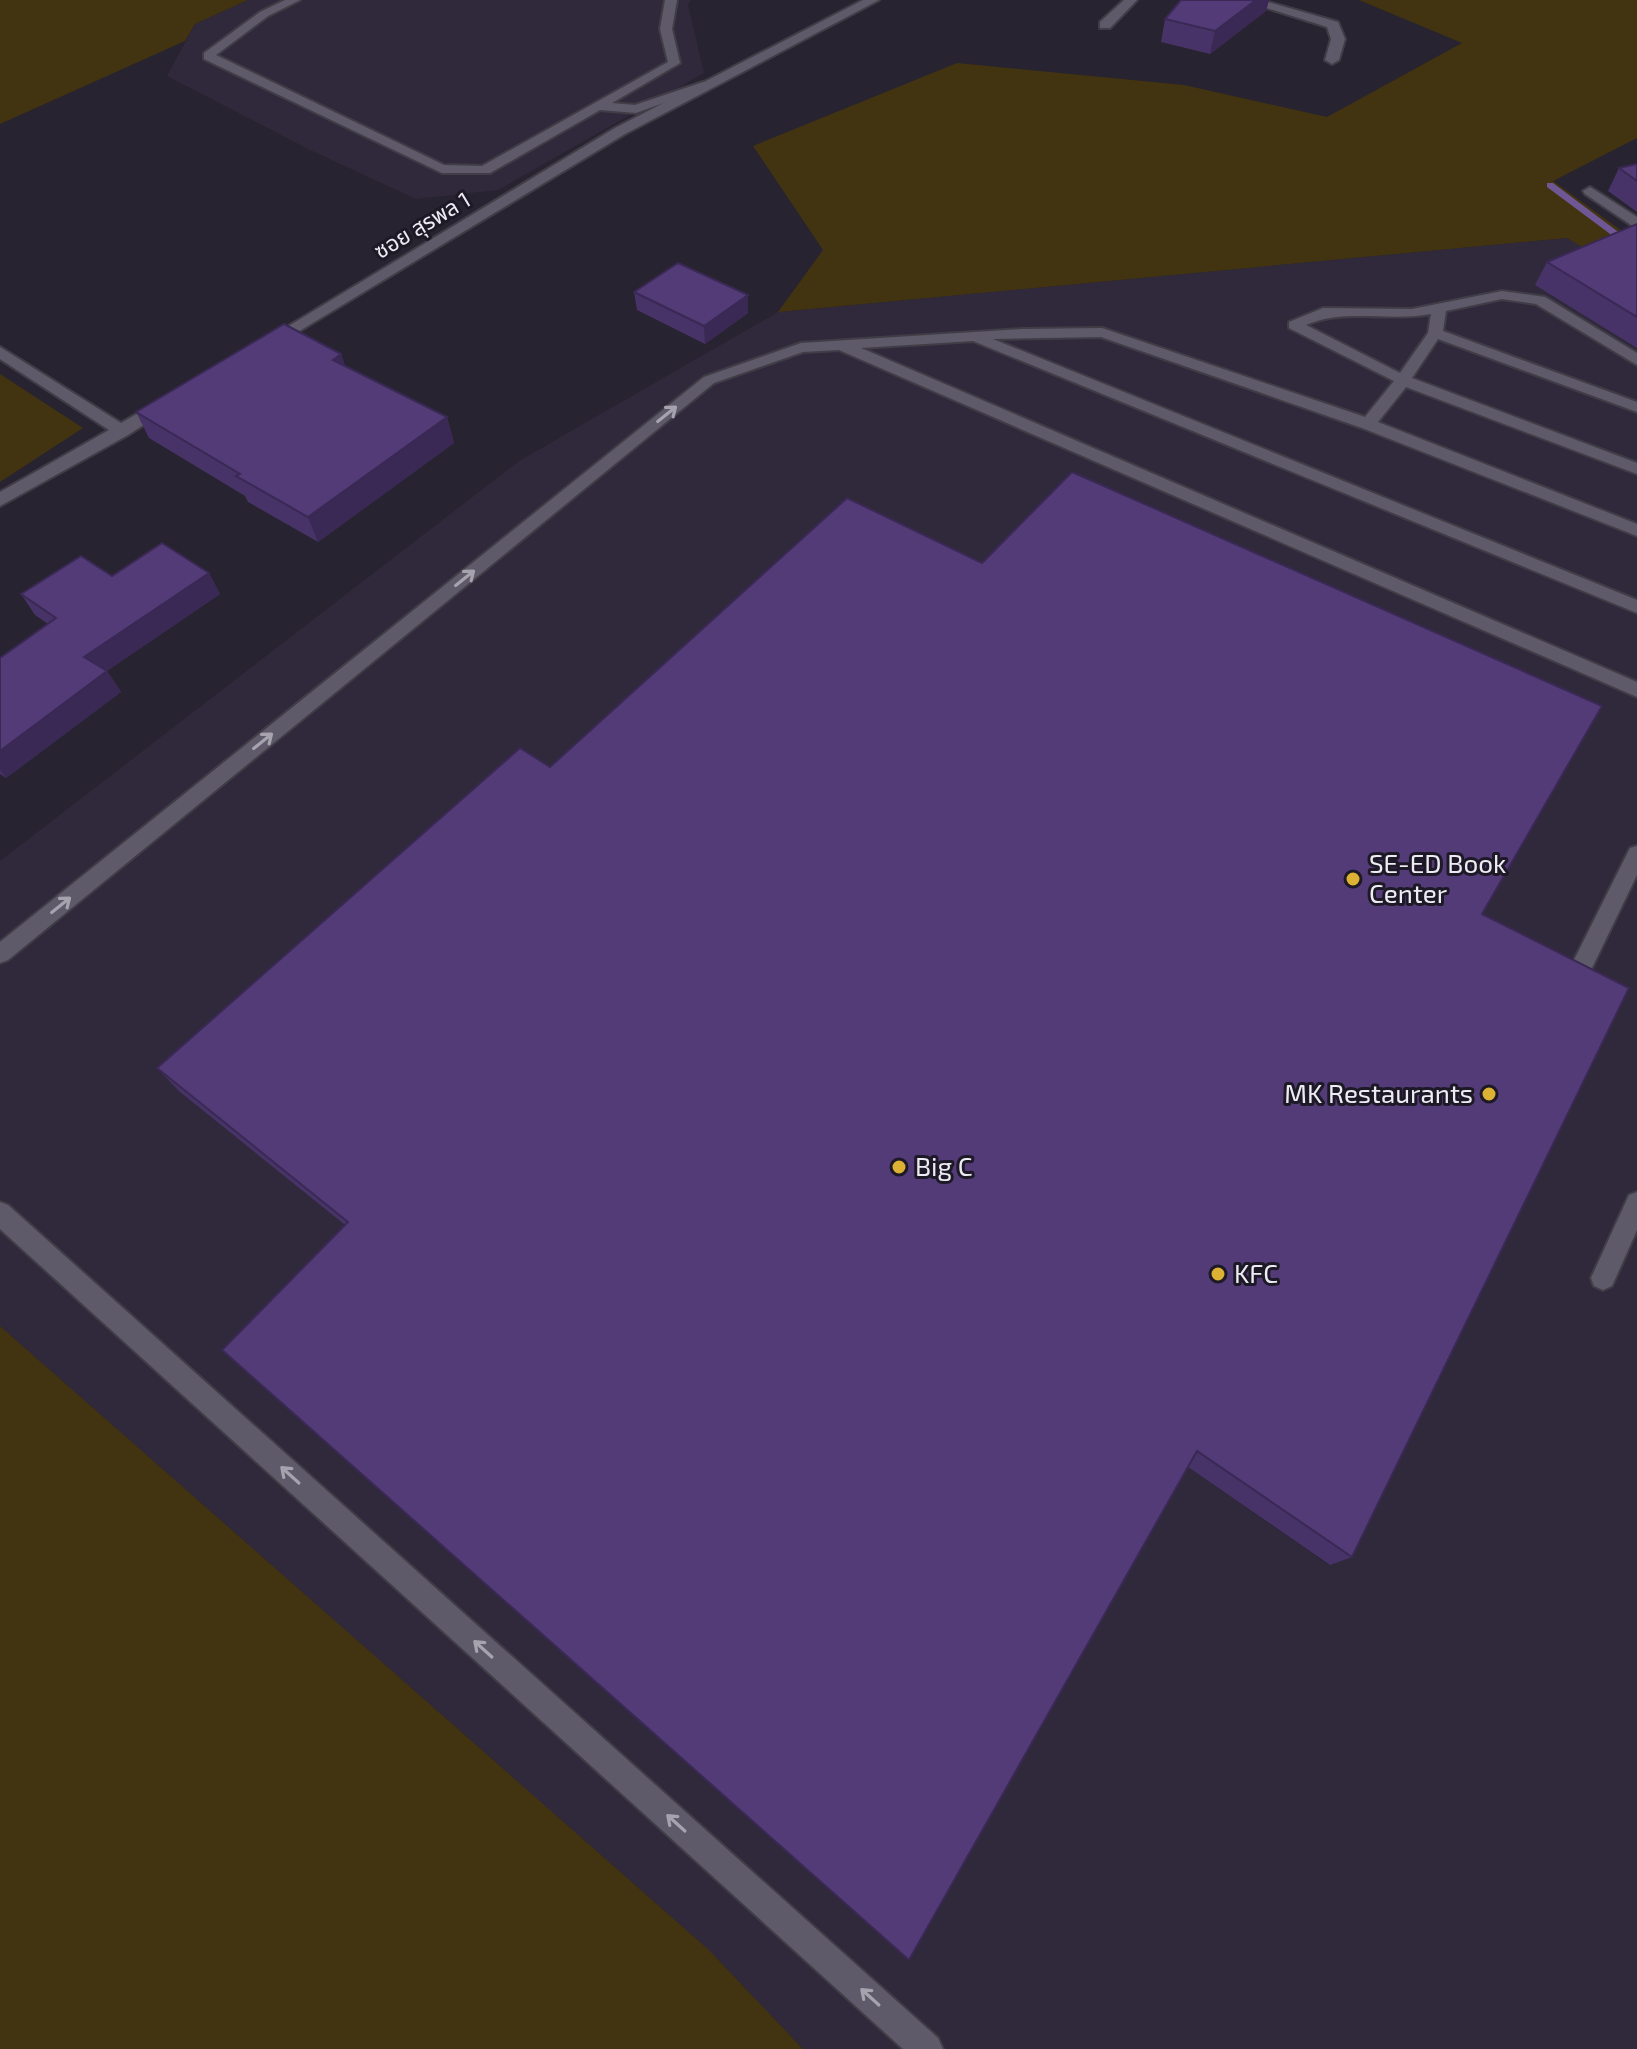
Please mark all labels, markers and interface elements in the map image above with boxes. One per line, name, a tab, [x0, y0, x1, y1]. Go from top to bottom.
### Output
street label: ซอย สุรพล 1	[369, 185, 475, 265]
one-way arrow	[656, 406, 677, 423]
one-way arrow	[454, 569, 475, 587]
one-way arrow	[252, 733, 273, 750]
place label: SE-ED Book Center	[1369, 847, 1506, 908]
marker: SE-ED Book Center	[1344, 870, 1362, 888]
one-way arrow	[50, 896, 71, 914]
place label: MK Restaurants	[1284, 1077, 1473, 1108]
marker: MK Restaurants	[1480, 1085, 1498, 1103]
place label: Big C	[915, 1150, 973, 1181]
marker: Big C	[890, 1158, 908, 1176]
place label: KFC	[1234, 1257, 1278, 1288]
marker: KFC	[1209, 1265, 1227, 1283]
one-way arrow	[280, 1465, 300, 1484]
one-way arrow	[474, 1640, 494, 1658]
one-way arrow	[667, 1814, 687, 1832]
one-way arrow	[860, 1988, 880, 2006]

